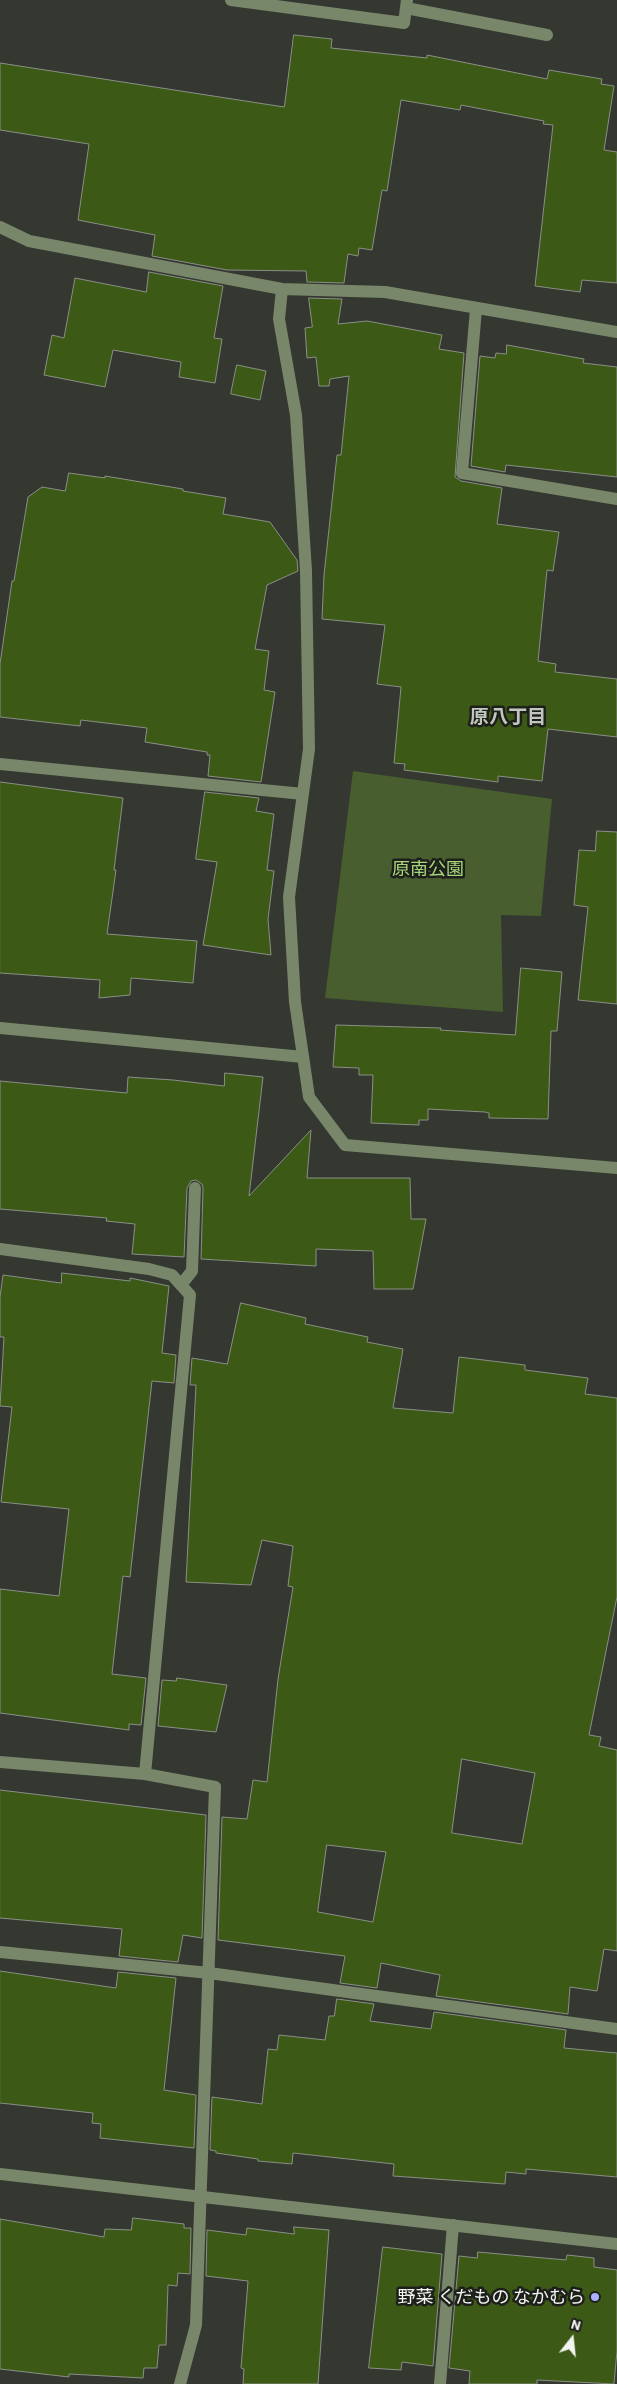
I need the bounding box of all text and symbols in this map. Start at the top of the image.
district label: 原八丁目 [470,706,546,728]
park label: 原南公園 [392,858,464,880]
place label: 野菜 くだもの なかむら [398,2286,585,2308]
marker: 野菜 くだもの なかむら [589,2291,601,2303]
north arrow [547,2314,597,2364]
text: N [569,2315,583,2334]

